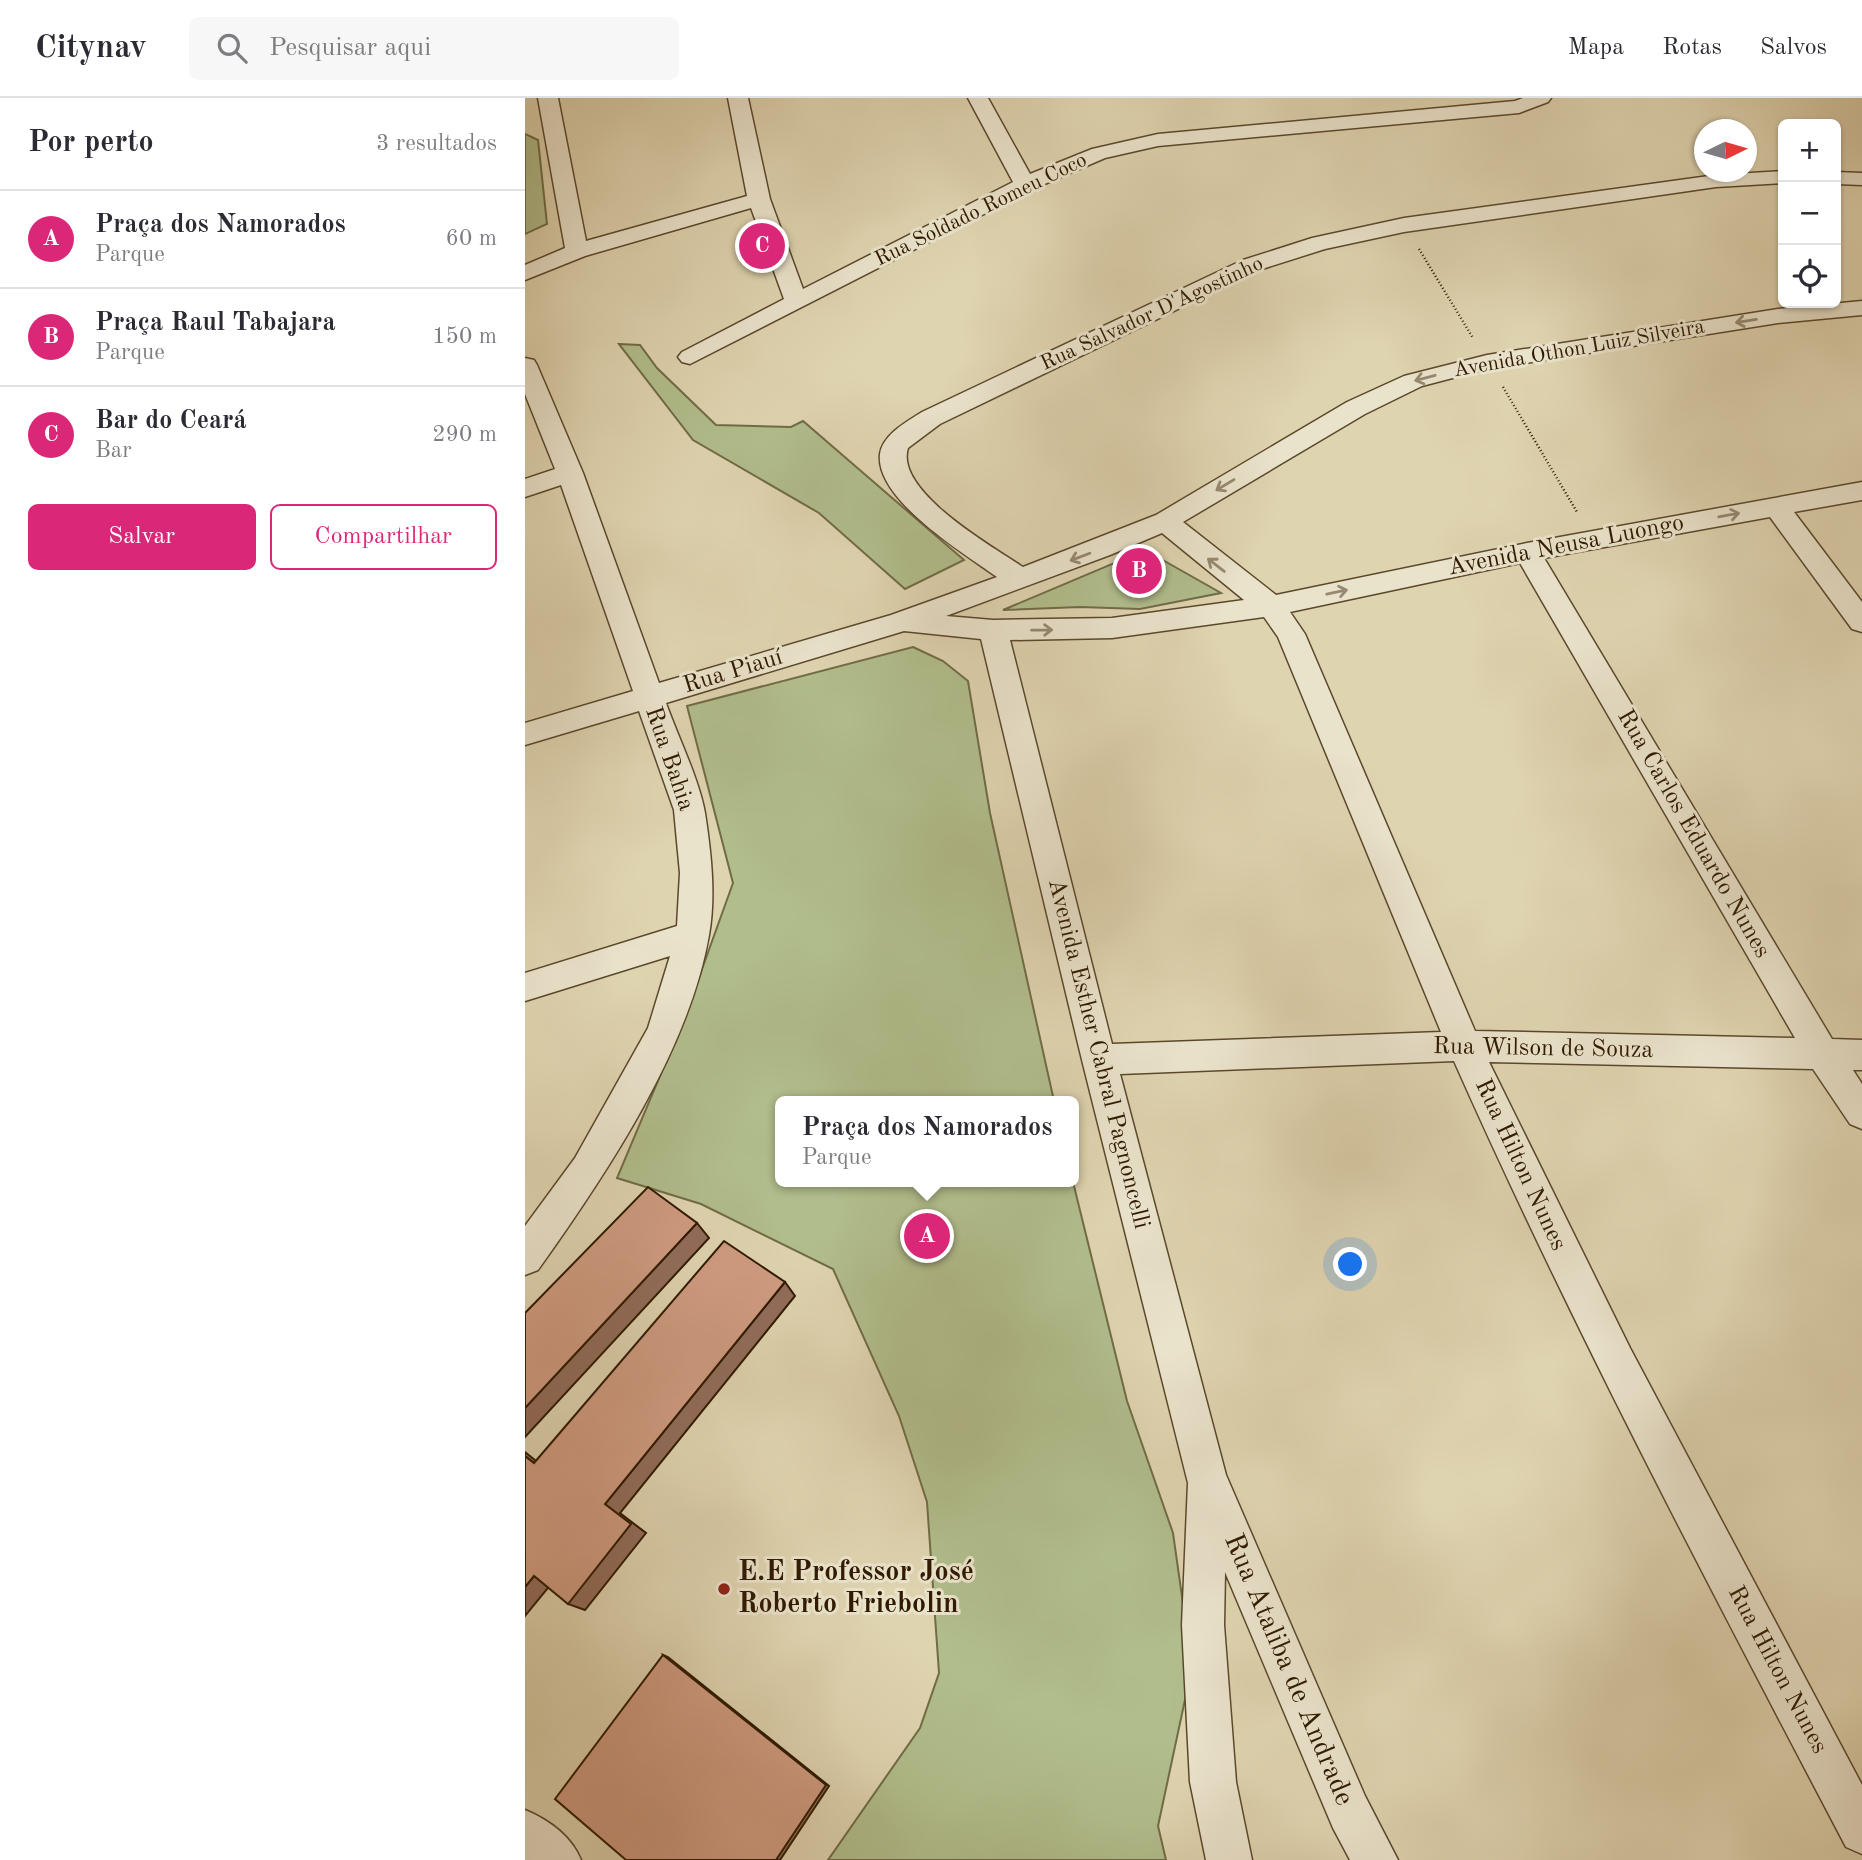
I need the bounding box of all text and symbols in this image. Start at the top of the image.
search box [189,17,679,80]
icon: search [213,29,251,67]
text: Citynav [35,32,147,65]
text: Pesquisar aqui [269,35,431,61]
text: Mapa [1568,36,1624,60]
text: Rotas [1662,36,1722,60]
text: Salvos [1760,36,1827,60]
north arrow [1694,119,1757,182]
map controls [1778,119,1841,308]
button: + [1778,119,1841,182]
text: Por perto [28,128,154,158]
text: 3 resultados [376,132,497,155]
street label: Rua Soldado Romeu Coco [872,149,1090,271]
button: − [1778,182,1841,245]
text: Praça dos Namorados [95,212,346,238]
pin: C [739,220,785,272]
text: A [42,227,60,250]
text: 60 m [446,227,497,250]
text: Parque [95,243,165,266]
button: locate [1778,245,1841,308]
street label: Rua Salvador D'Agostinho [1038,253,1266,375]
text: Praça Raul Tabajara [95,310,336,336]
one-way arrow [1735,315,1757,328]
street label: Avenida Othon Luiz Silveira [1452,317,1706,381]
text: B [43,325,59,348]
text: 150 m [432,325,497,348]
text: Parque [95,341,165,364]
one-way arrow [1414,372,1437,385]
text: Bar do Ceará [95,408,247,434]
text: C [43,423,59,446]
text: 290 m [432,423,497,446]
text: Bar [95,439,132,462]
one-way arrow [1216,478,1236,492]
button: Salvar [28,504,256,570]
button: Compartilhar [270,504,497,570]
one-way arrow [1717,508,1740,521]
street label: Avenida Neusa Luongo [1446,511,1686,581]
pin: B [1116,545,1162,597]
one-way arrow [1069,552,1091,564]
one-way arrow [1208,557,1226,573]
one-way arrow [1325,585,1348,598]
one-way arrow [1031,623,1054,636]
street label: Rua Piauí [680,645,786,698]
street label: Rua Bahia [640,704,698,814]
street label: Rua Carlos Eduardo Nunes [1612,706,1774,962]
street label: Avenida Esther Cabral Pagnoncelli [1043,876,1153,1232]
street label: Rua Wilson de Souza [1433,1035,1654,1063]
street label: Rua Hilton Nunes [1470,1076,1570,1254]
popup [775,1096,1079,1187]
text: Praça dos Namorados [802,1115,1052,1141]
text: Parque [802,1146,871,1169]
pin: A [904,1210,950,1262]
your location [1333,1247,1367,1281]
street label: Rua Ataliba de Andrade [1218,1530,1358,1810]
place label: E.E Professor José Roberto Friebolin [738,1559,974,1619]
marker: E.E Professor José Roberto Friebolin [716,1581,732,1597]
street label: Rua Hilton Nunes [1723,1582,1831,1758]

